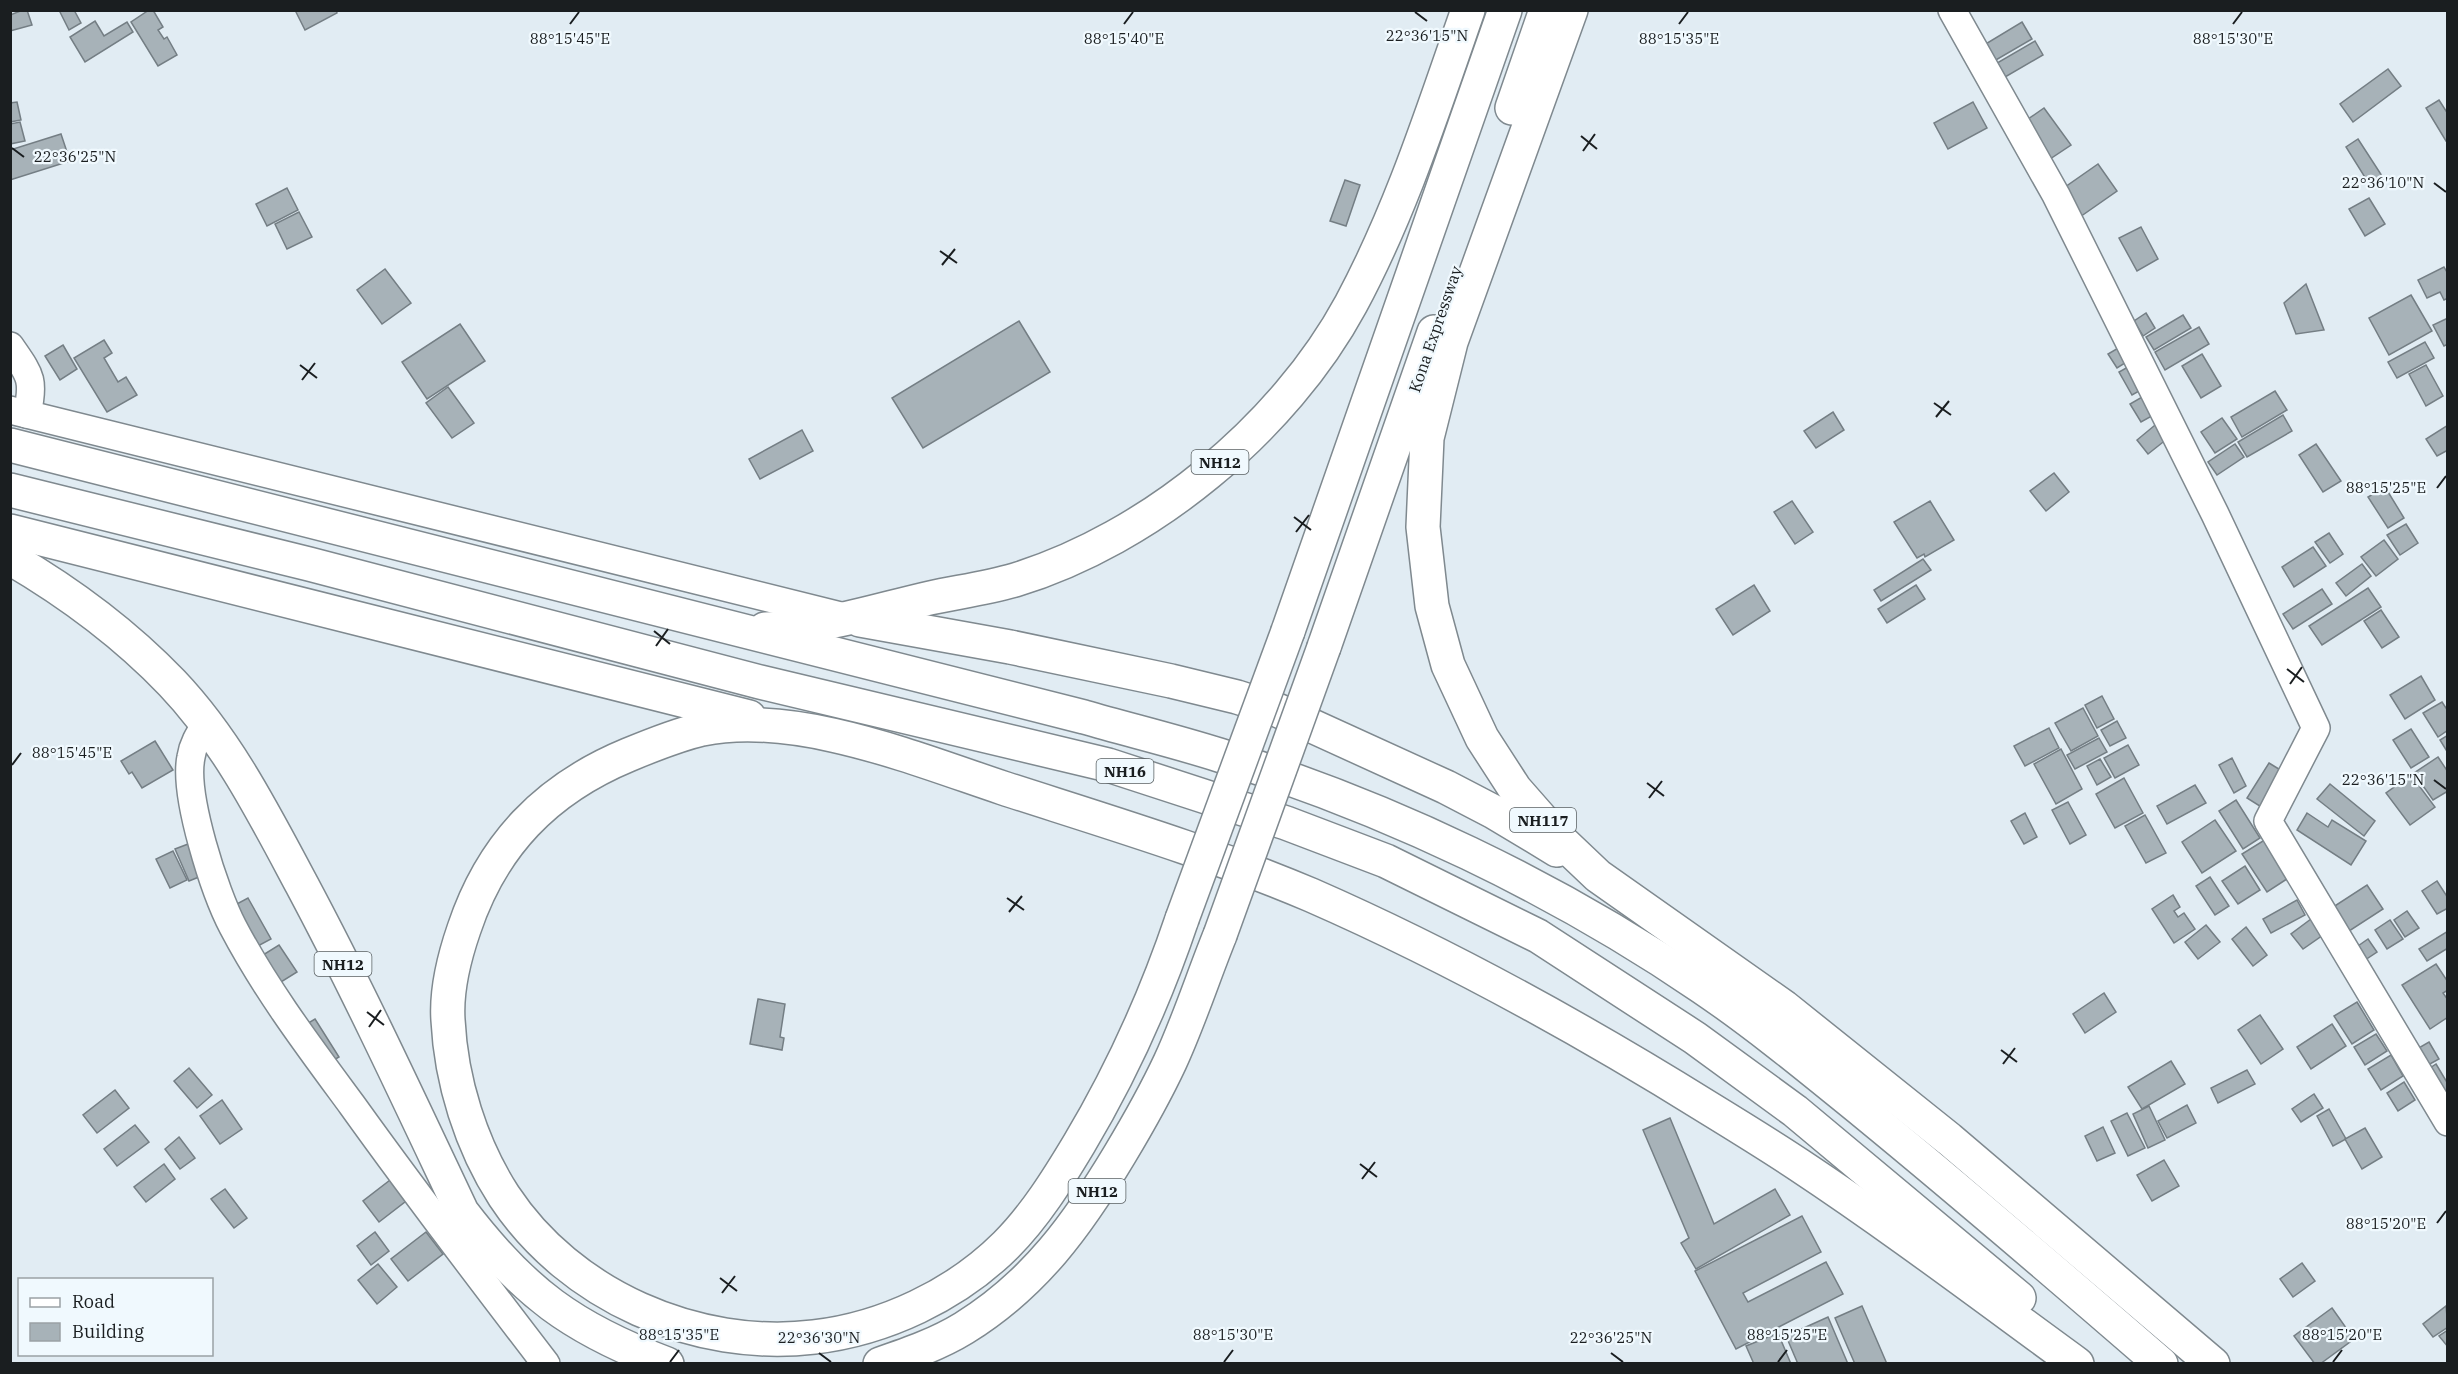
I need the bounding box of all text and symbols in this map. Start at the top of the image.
text: 22°36'15"N [1386,26,1468,45]
text: 88°15'45"E [530,29,610,48]
text: 88°15'40"E [1084,29,1164,48]
text: 88°15'35"E [1639,29,1719,48]
text: 88°15'30"E [2193,29,2273,48]
text: 22°36'25"N [34,147,116,166]
text: 22°36'10"N [2342,173,2424,192]
street label: Kona Expressway [1404,263,1466,395]
road number: NH12 [1192,450,1248,474]
text: 88°15'25"E [2346,478,2426,497]
text: 88°15'45"E [32,743,112,762]
road number: NH16 [1096,759,1154,783]
text: 22°36'15"N [2342,770,2424,789]
road number: NH117 [1510,808,1576,832]
road number: NH12 [314,952,372,976]
road number: NH12 [1068,1179,1126,1203]
text: 88°15'20"E [2346,1214,2426,1233]
legend [18,1278,213,1356]
text: Road [72,1290,115,1313]
text: Building [72,1320,144,1343]
text: 88°15'35"E [639,1325,719,1344]
text: 88°15'30"E [1193,1325,1273,1344]
text: 88°15'25"E [1747,1325,1827,1344]
text: 88°15'20"E [2302,1325,2382,1344]
text: 22°36'30"N [778,1328,860,1347]
text: 22°36'25"N [1570,1328,1652,1347]

